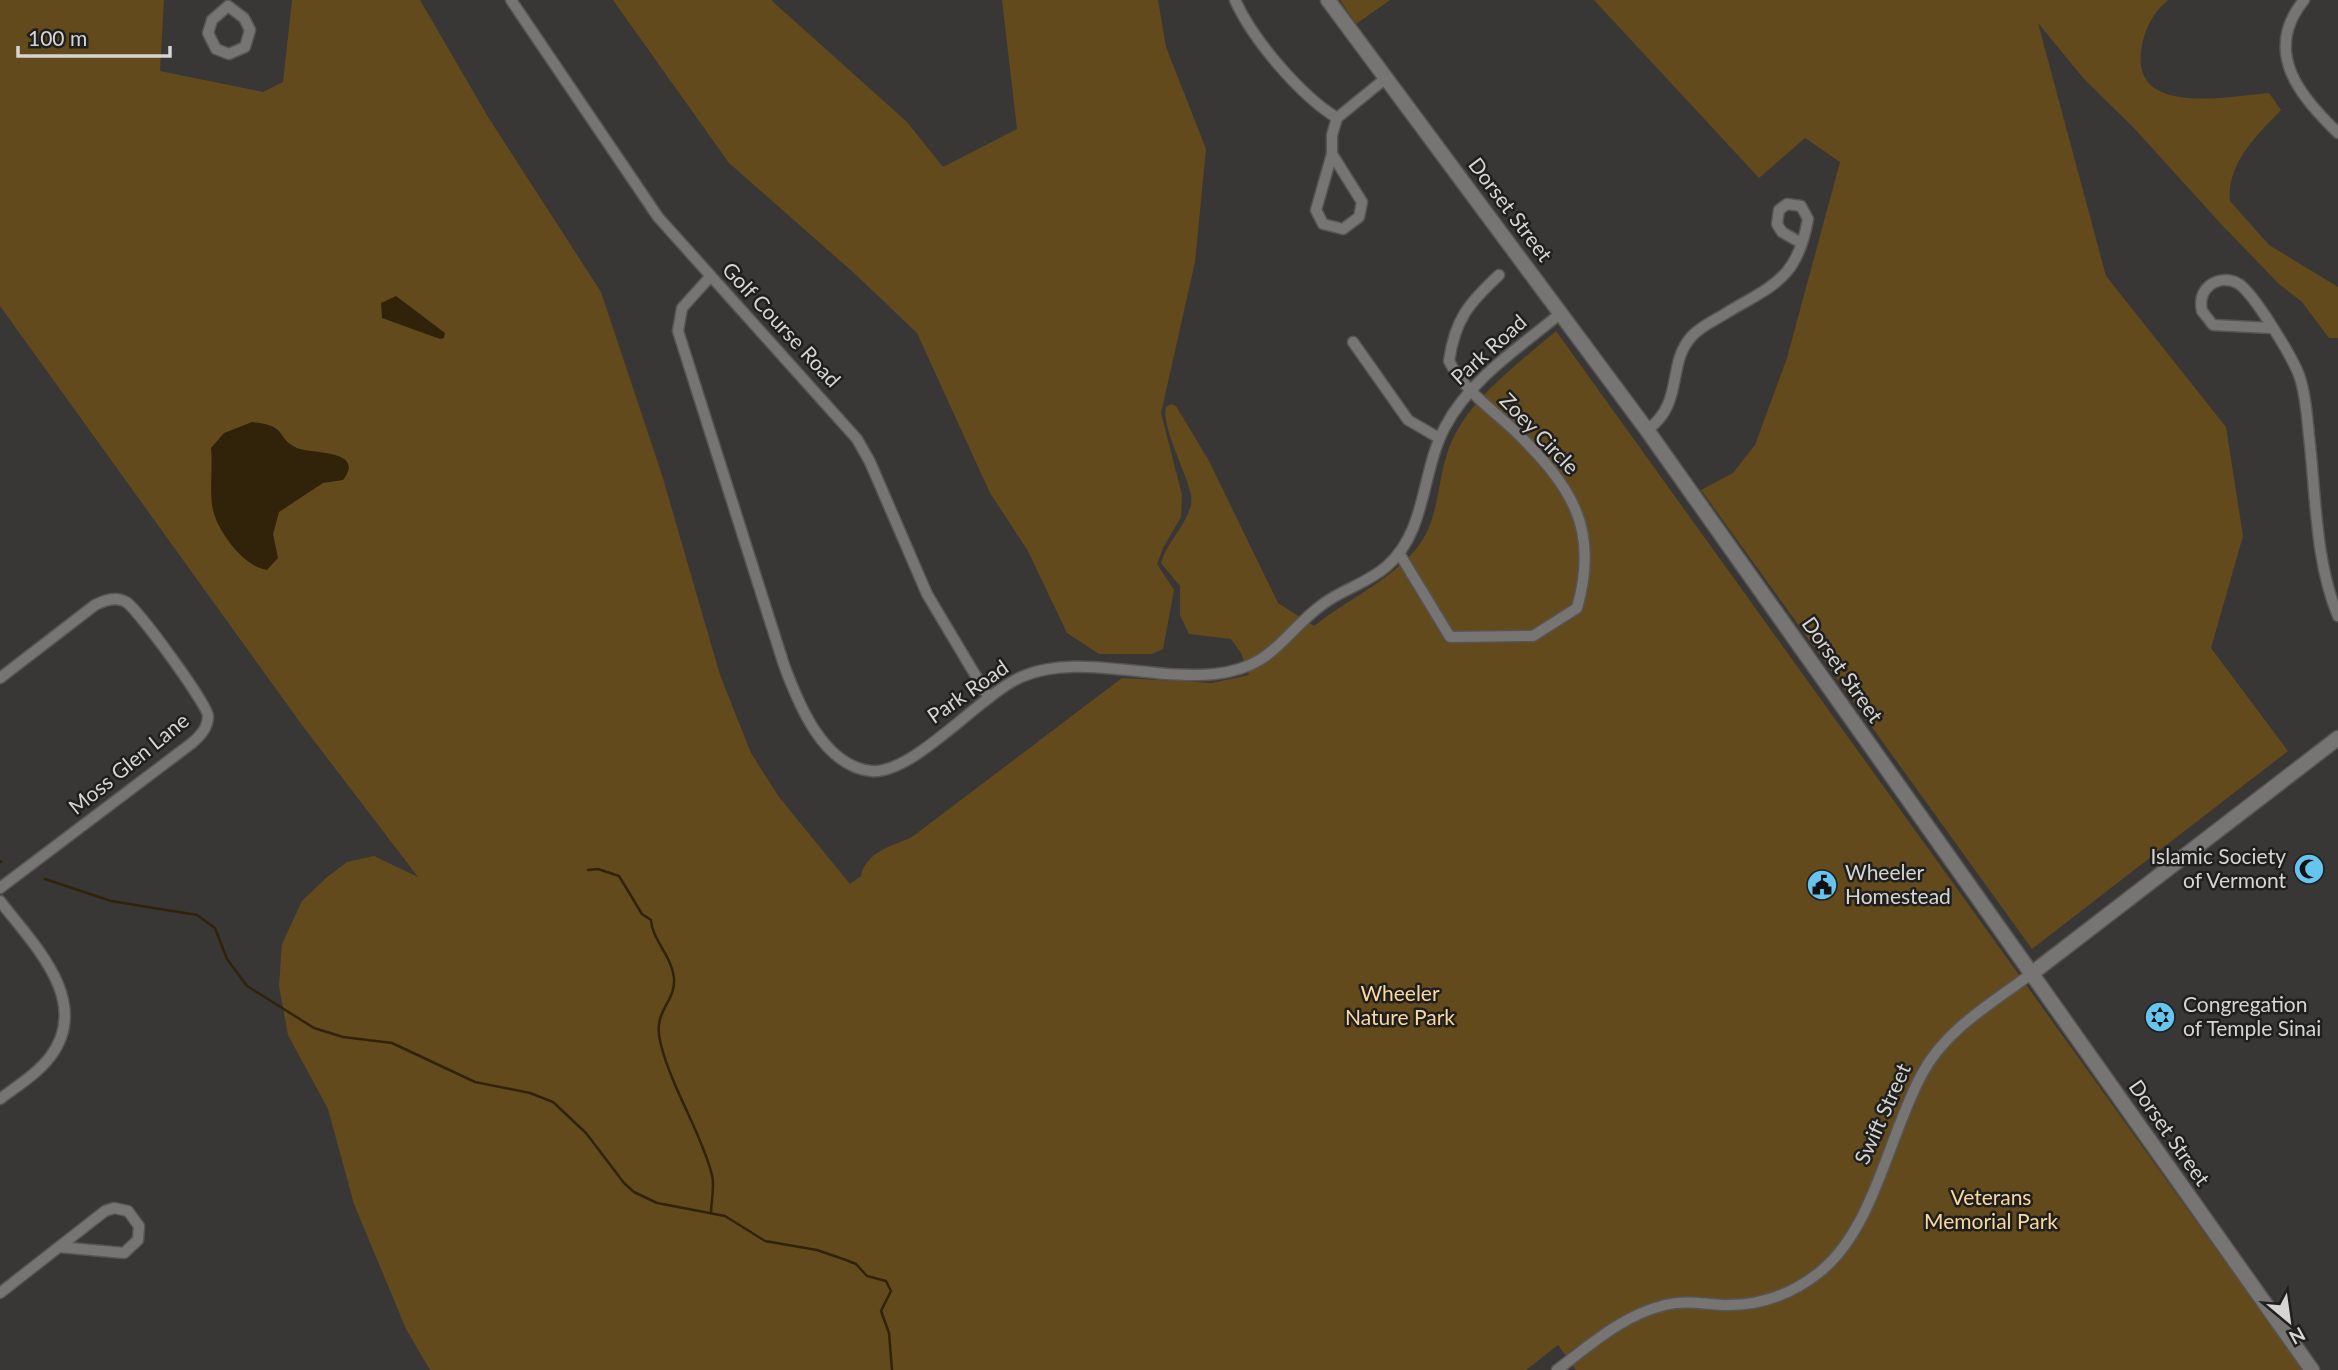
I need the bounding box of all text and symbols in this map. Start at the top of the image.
scale bar [18,14,170,58]
text: 100 m [28,25,87,50]
street label: Dorset Street [1464,152,1559,266]
street label: Golf Course Road [718,256,846,392]
street label: Park Road [1445,308,1531,389]
street label: Zoey Circle [1495,387,1585,479]
street label: Dorset Street [1798,611,1889,727]
street label: Park Road [922,654,1012,728]
street label: Moss Glen Lane [63,707,193,819]
place label: Islamic Society of Vermont [2151,843,2286,892]
mosque icon: Islamic Society of Vermont [2292,852,2326,886]
place label: Wheeler Homestead [1845,859,1951,908]
public building icon: Wheeler Homestead [1805,868,1839,902]
park label: Wheeler Nature Park [1345,980,1455,1029]
place label: Congregation of Temple Sinai [2183,991,2321,1040]
synagogue icon: Congregation of Temple Sinai [2143,1000,2177,1034]
street label: Swift Street [1848,1059,1915,1168]
street label: Dorset Street [2125,1074,2216,1190]
park label: Veterans Memorial Park [1924,1184,2058,1233]
north arrow [2254,1286,2324,1356]
text: N [2286,1323,2309,1350]

